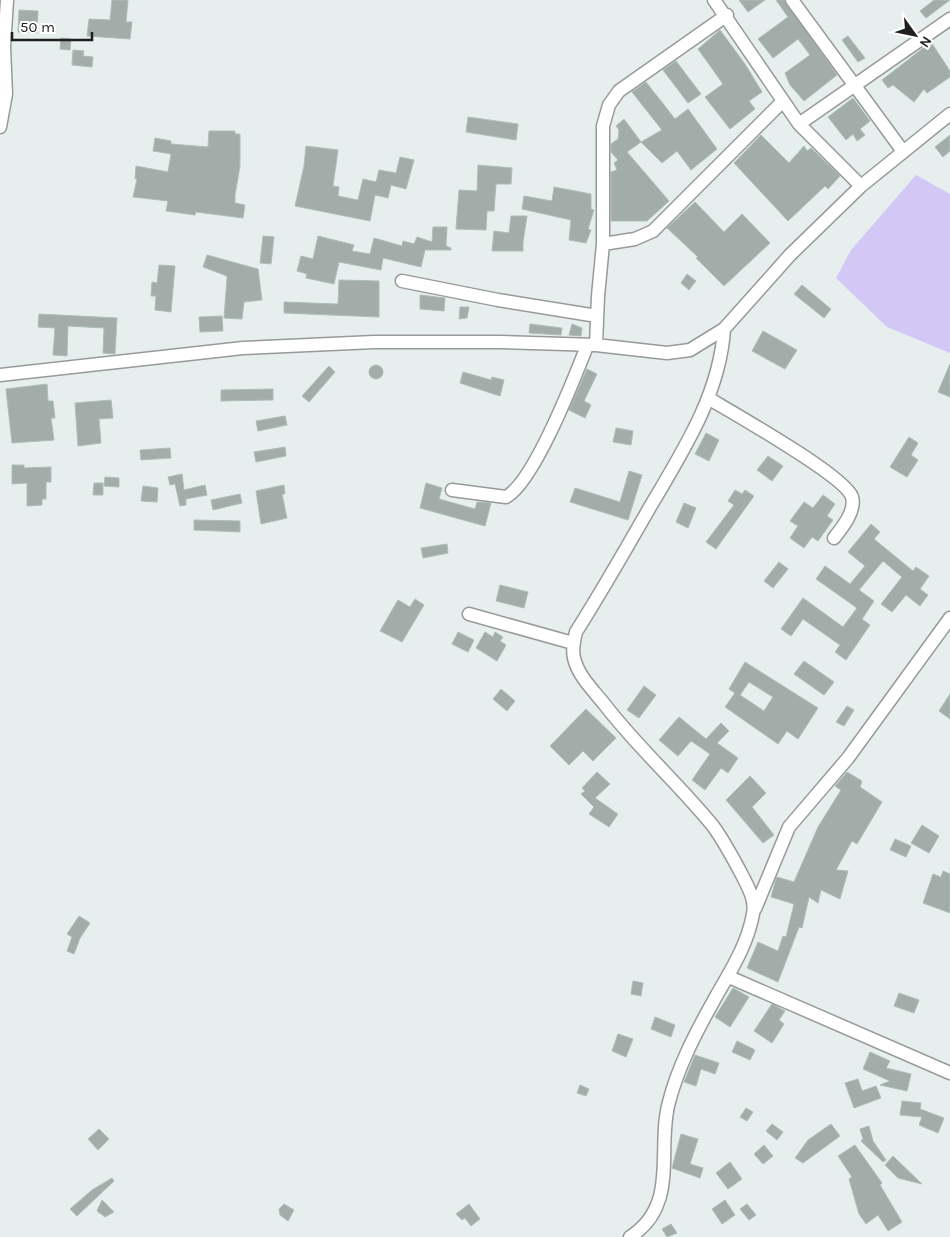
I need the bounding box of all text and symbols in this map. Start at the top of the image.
scale bar [12,10,92,42]
north arrow [890,10,940,60]
text: 50 m [20,18,55,36]
text: N [916,33,935,51]

